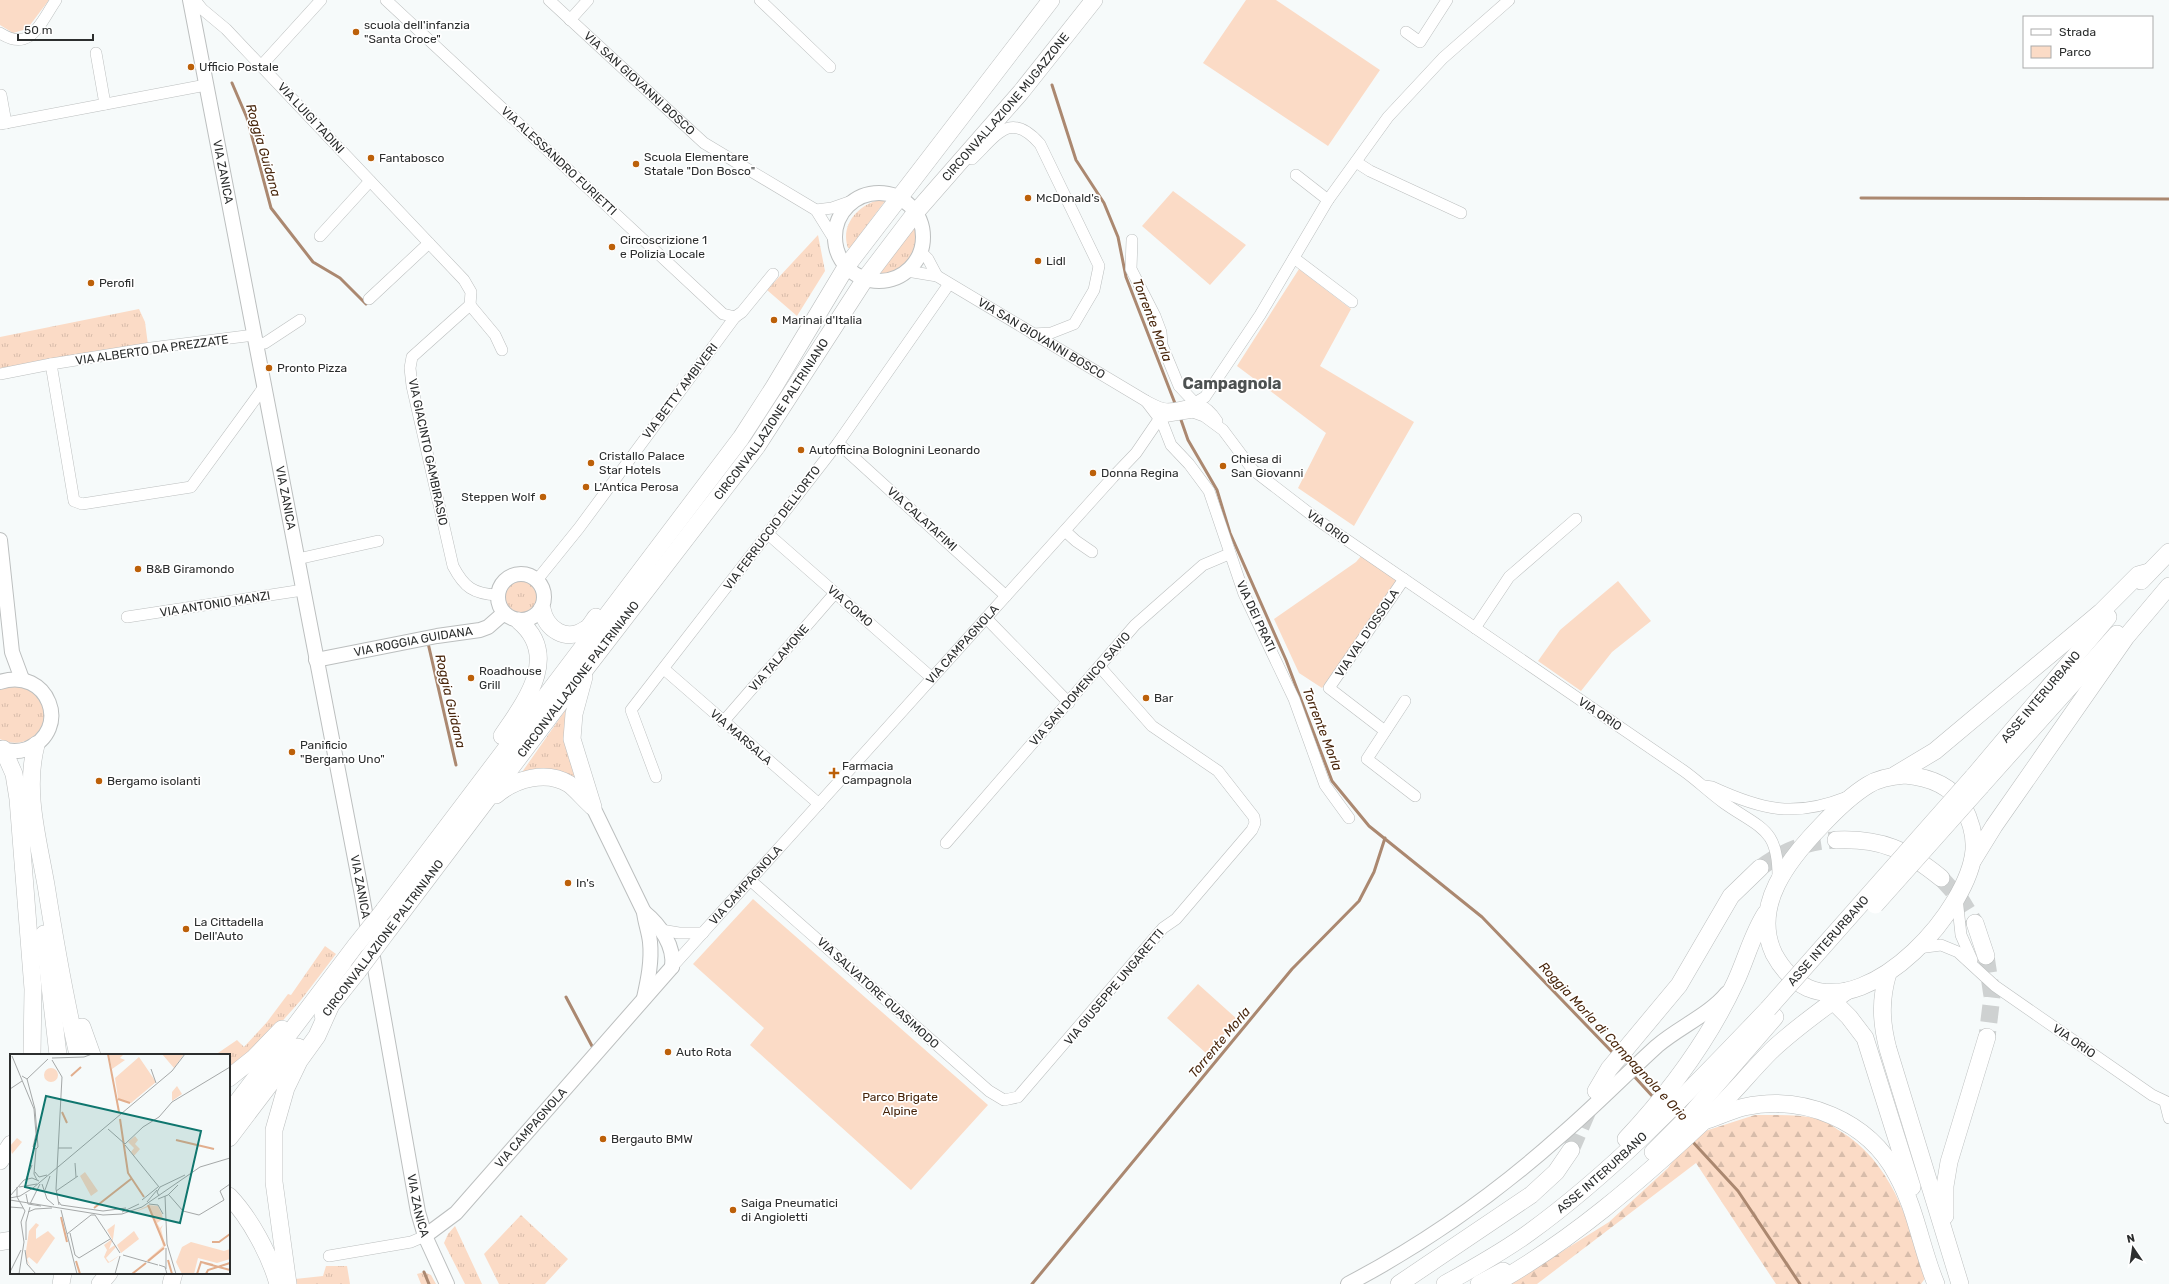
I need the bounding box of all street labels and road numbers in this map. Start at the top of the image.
street label: VIA SAN GIOVANNI BOSCO [581,29,698,138]
street label: CIRCONVALLAZIONE MUGAZZONE [939,30,1072,184]
street label: VIA LUIGI TADINI [275,80,347,156]
street label: VIA ALESSANDRO FURIETTI [498,104,620,218]
street label: VIA ZANICA [210,139,236,205]
street label: VIA SAN GIOVANNI BOSCO [975,295,1108,382]
street label: VIA ALBERTO DA PREZZATE [74,332,230,368]
street label: CIRCONVALLAZIONE PALTRINIANO [711,336,832,503]
street label: VIA BETTY AMBIVERI [639,340,721,442]
street label: VIA GIACINTO GAMBIRASIO [406,377,450,527]
street label: VIA FERRUCCIO DELL'ORTO [721,463,823,593]
street label: VIA ZANICA [273,465,299,531]
street label: VIA CALATAFIMI [884,484,960,554]
street label: VIA ORIO [1304,507,1352,547]
street label: VIA DEI PRATI [1233,578,1279,654]
street label: VIA COMO [824,582,876,630]
street label: VIA VAL D'OSSOLA [1332,586,1402,680]
street label: VIA ANTONIO MANZI [159,588,271,620]
street label: CIRCONVALLAZIONE PALTRINIANO [514,598,642,760]
street label: VIA CAMPAGNOLA [923,602,1002,687]
street label: VIA TALAMONE [746,622,812,694]
street label: VIA ROGGIA GUIDANA [353,624,474,659]
street label: VIA SAN DOMENICO SAVIO [1027,629,1133,749]
street label: ASSE INTERURBANO [1998,648,2083,745]
street label: VIA ORIO [1576,694,1624,734]
street label: VIA MARSALA [707,706,775,768]
street label: VIA CAMPAGNOLA [706,843,785,928]
street label: VIA ZANICA [347,854,373,920]
street label: CIRCONVALLAZIONE PALTRINIANO [320,857,446,1019]
street label: ASSE INTERURBANO [1785,893,1872,989]
street label: VIA GIUSEPPE UNGARETTI [1061,926,1167,1048]
street label: VIA SALVATORE QUASIMODO [814,935,942,1051]
street label: VIA ORIO [2050,1021,2098,1061]
street label: VIA CAMPAGNOLA [492,1085,570,1171]
street label: ASSE INTERURBANO [1554,1129,1650,1216]
street label: VIA ZANICA [404,1173,432,1239]

